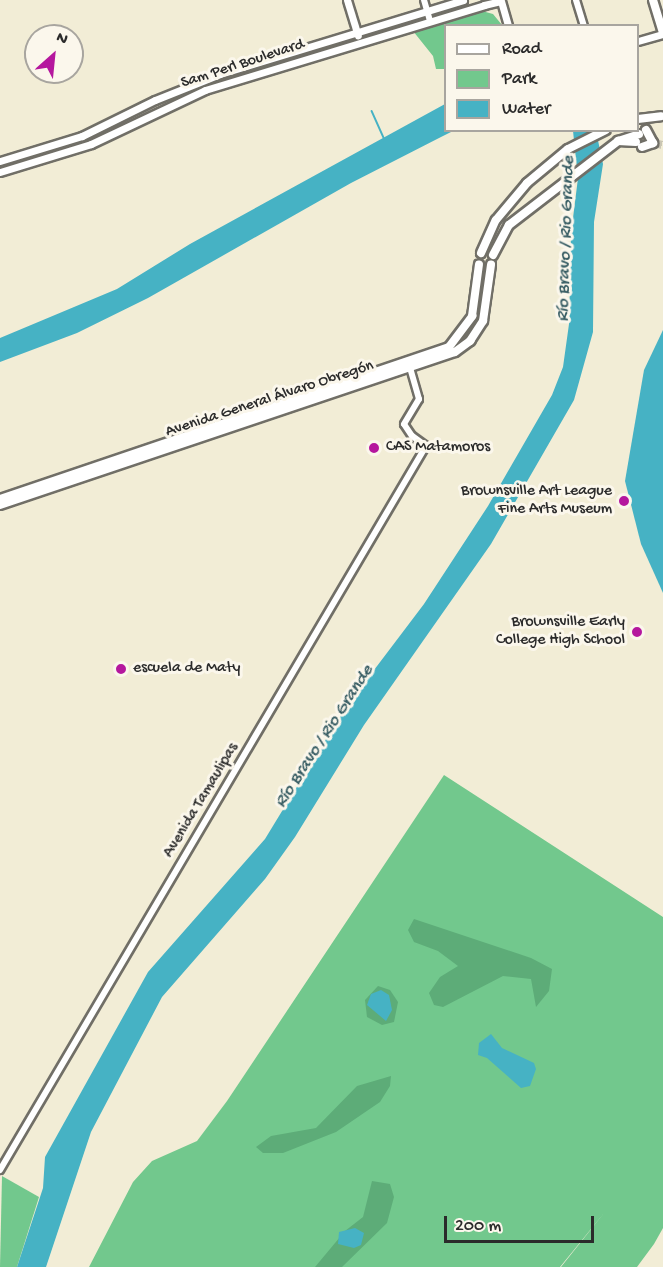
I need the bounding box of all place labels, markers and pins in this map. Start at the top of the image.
place label: CAS Matamoros [386,438,490,458]
marker: CAS Matamoros [367,441,381,455]
place label: Brownsville Art League Fine Arts Museum [461,482,612,520]
marker: Brownsville Art League Fine Arts Museum [617,494,631,508]
place label: Brownsville Early College High School [496,613,625,651]
marker: Brownsville Early College High School [630,625,644,639]
place label: escuela de Maty [133,659,240,679]
marker: escuela de Maty [114,662,128,676]

